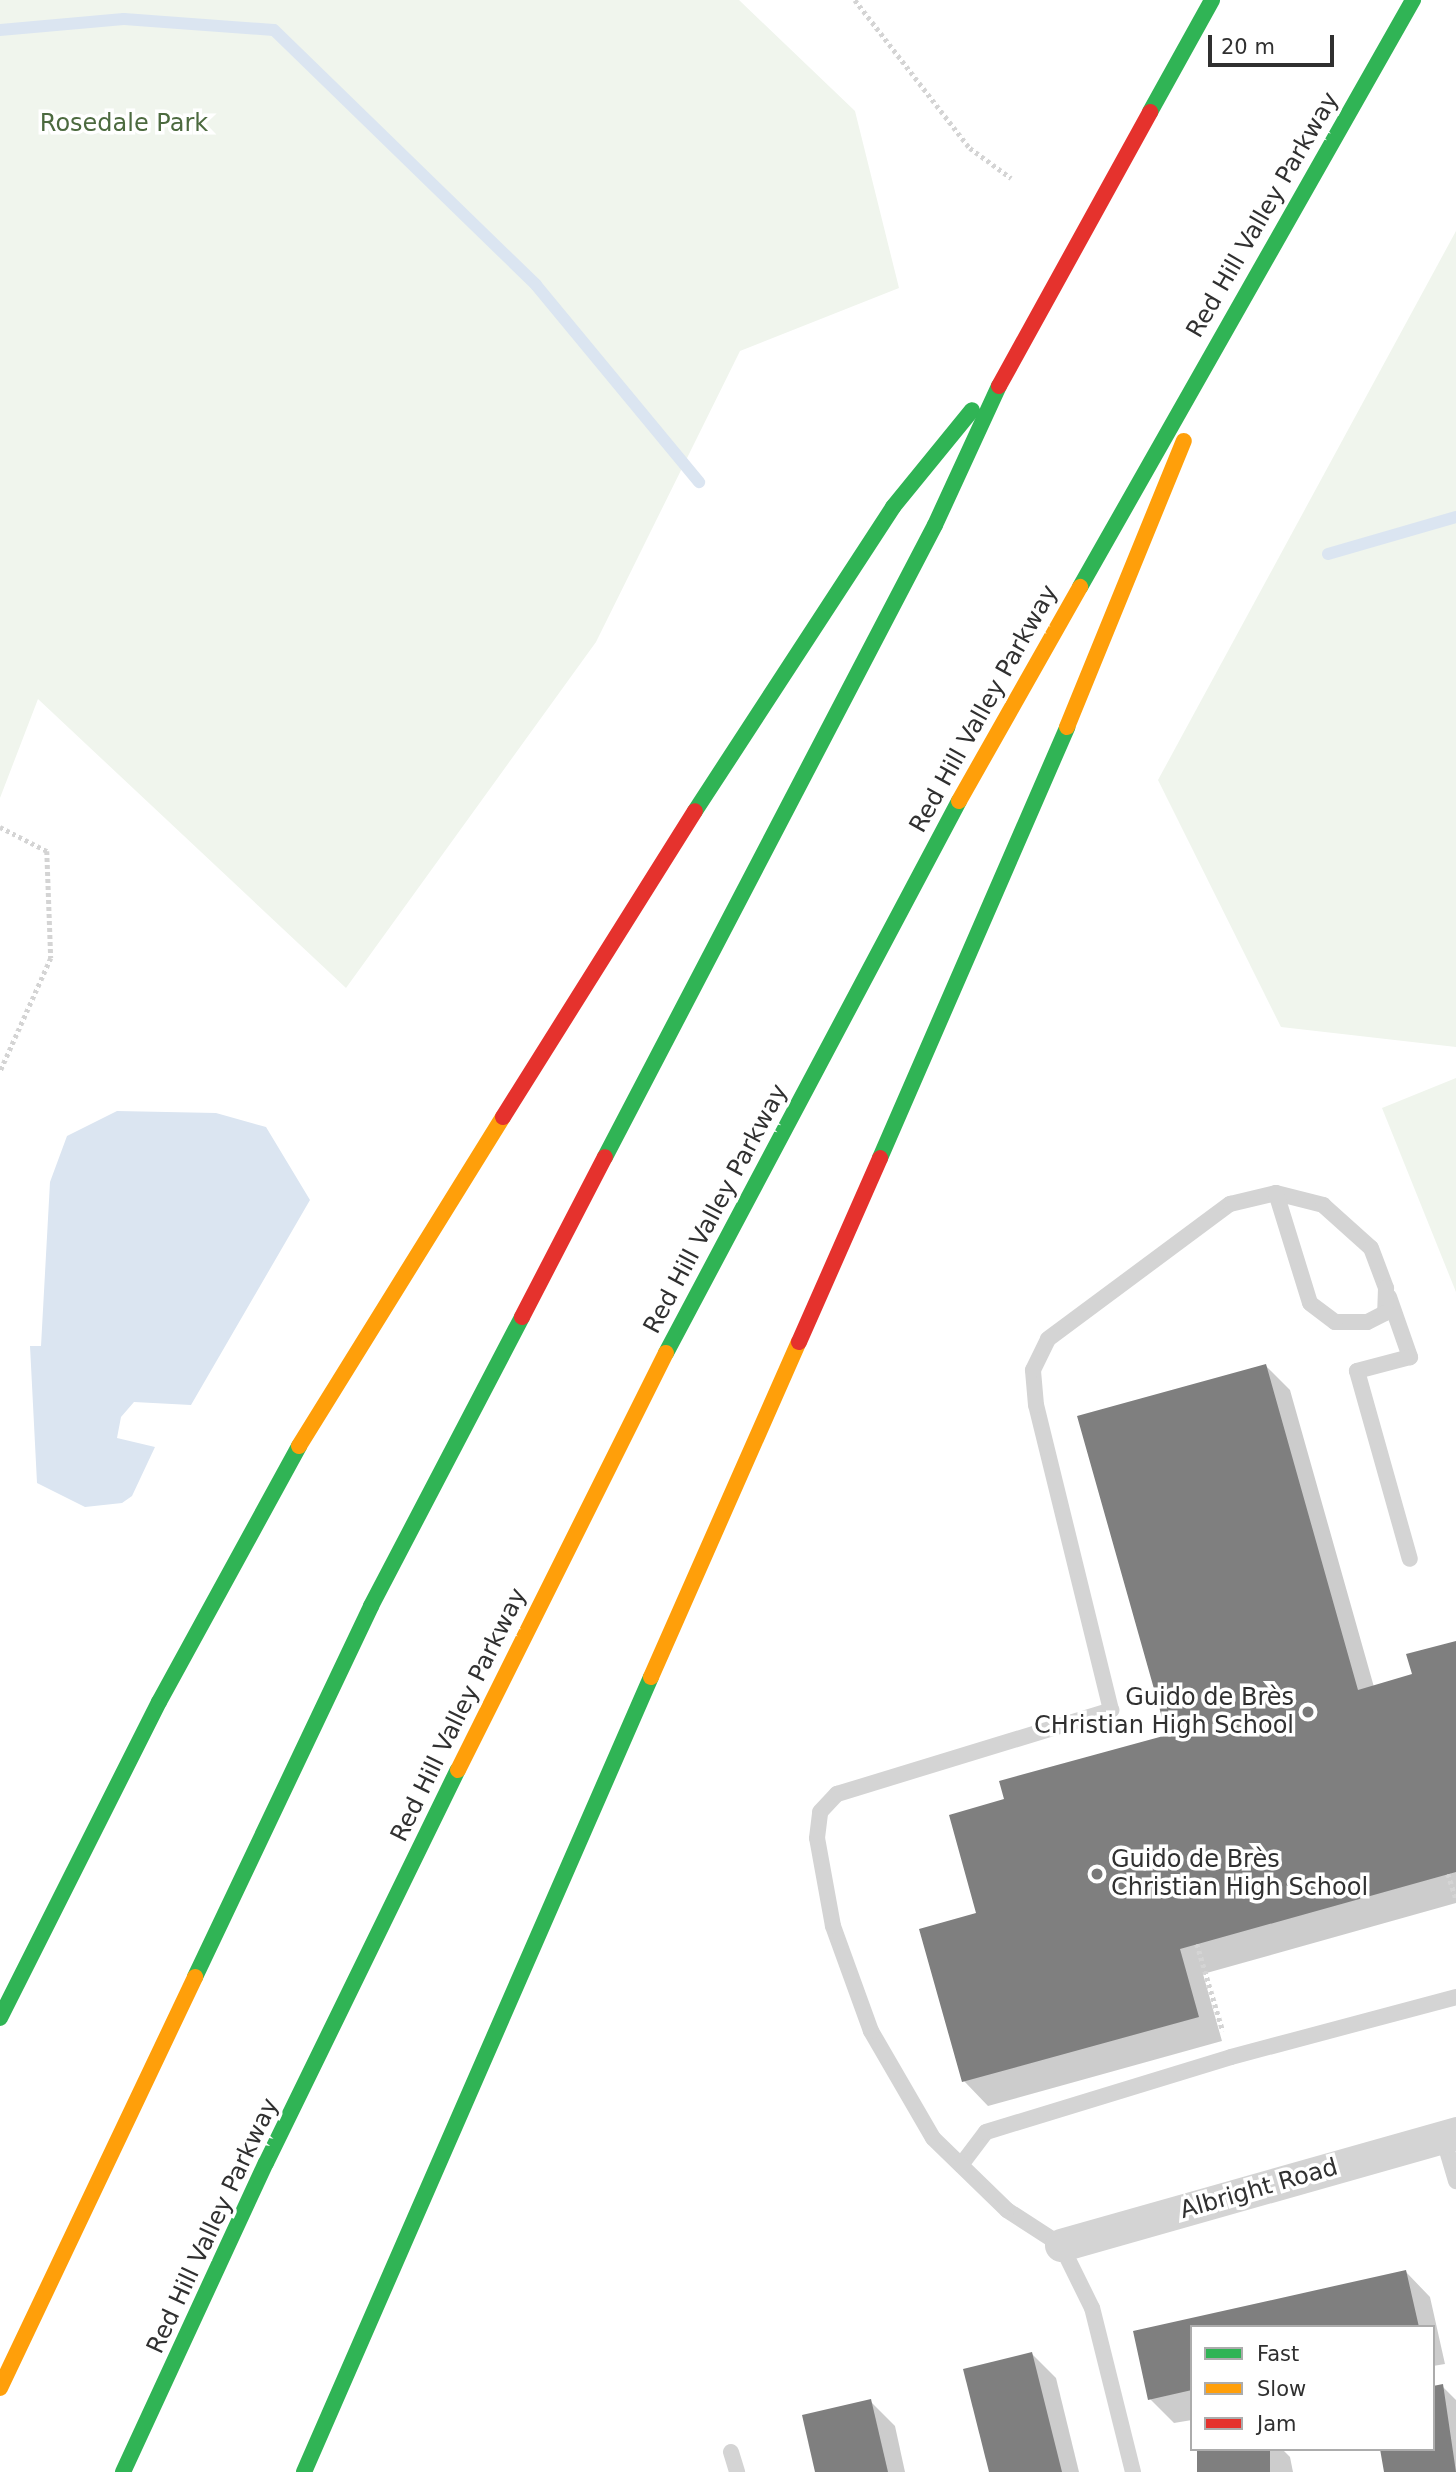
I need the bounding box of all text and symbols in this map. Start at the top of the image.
scale bar [1211,21,1337,65]
text: 20 m [1221,35,1275,59]
street label: Red Hill Valley Parkway [1181,87,1345,343]
park label: Rosedale Park [40,110,208,138]
street label: Red Hill Valley Parkway [904,580,1064,838]
street label: Red Hill Valley Parkway [638,1079,794,1339]
street label: Red Hill Valley Parkway [385,1584,533,1846]
place label: Guido de Brès CHristian High School [1034,1684,1294,1740]
marker: Guido de Brès CHristian High School [1300,1704,1316,1720]
place label: Guido de Brès Christian High School [1111,1846,1368,1902]
marker: Guido de Brès Christian High School [1089,1866,1105,1882]
street label: Red Hill Valley Parkway [141,2094,285,2358]
street label: Albright Road [1177,2153,1341,2225]
legend [1190,2325,1435,2451]
text: Fast [1257,2342,1299,2366]
text: Slow [1257,2377,1306,2401]
text: Jam [1257,2412,1297,2436]

